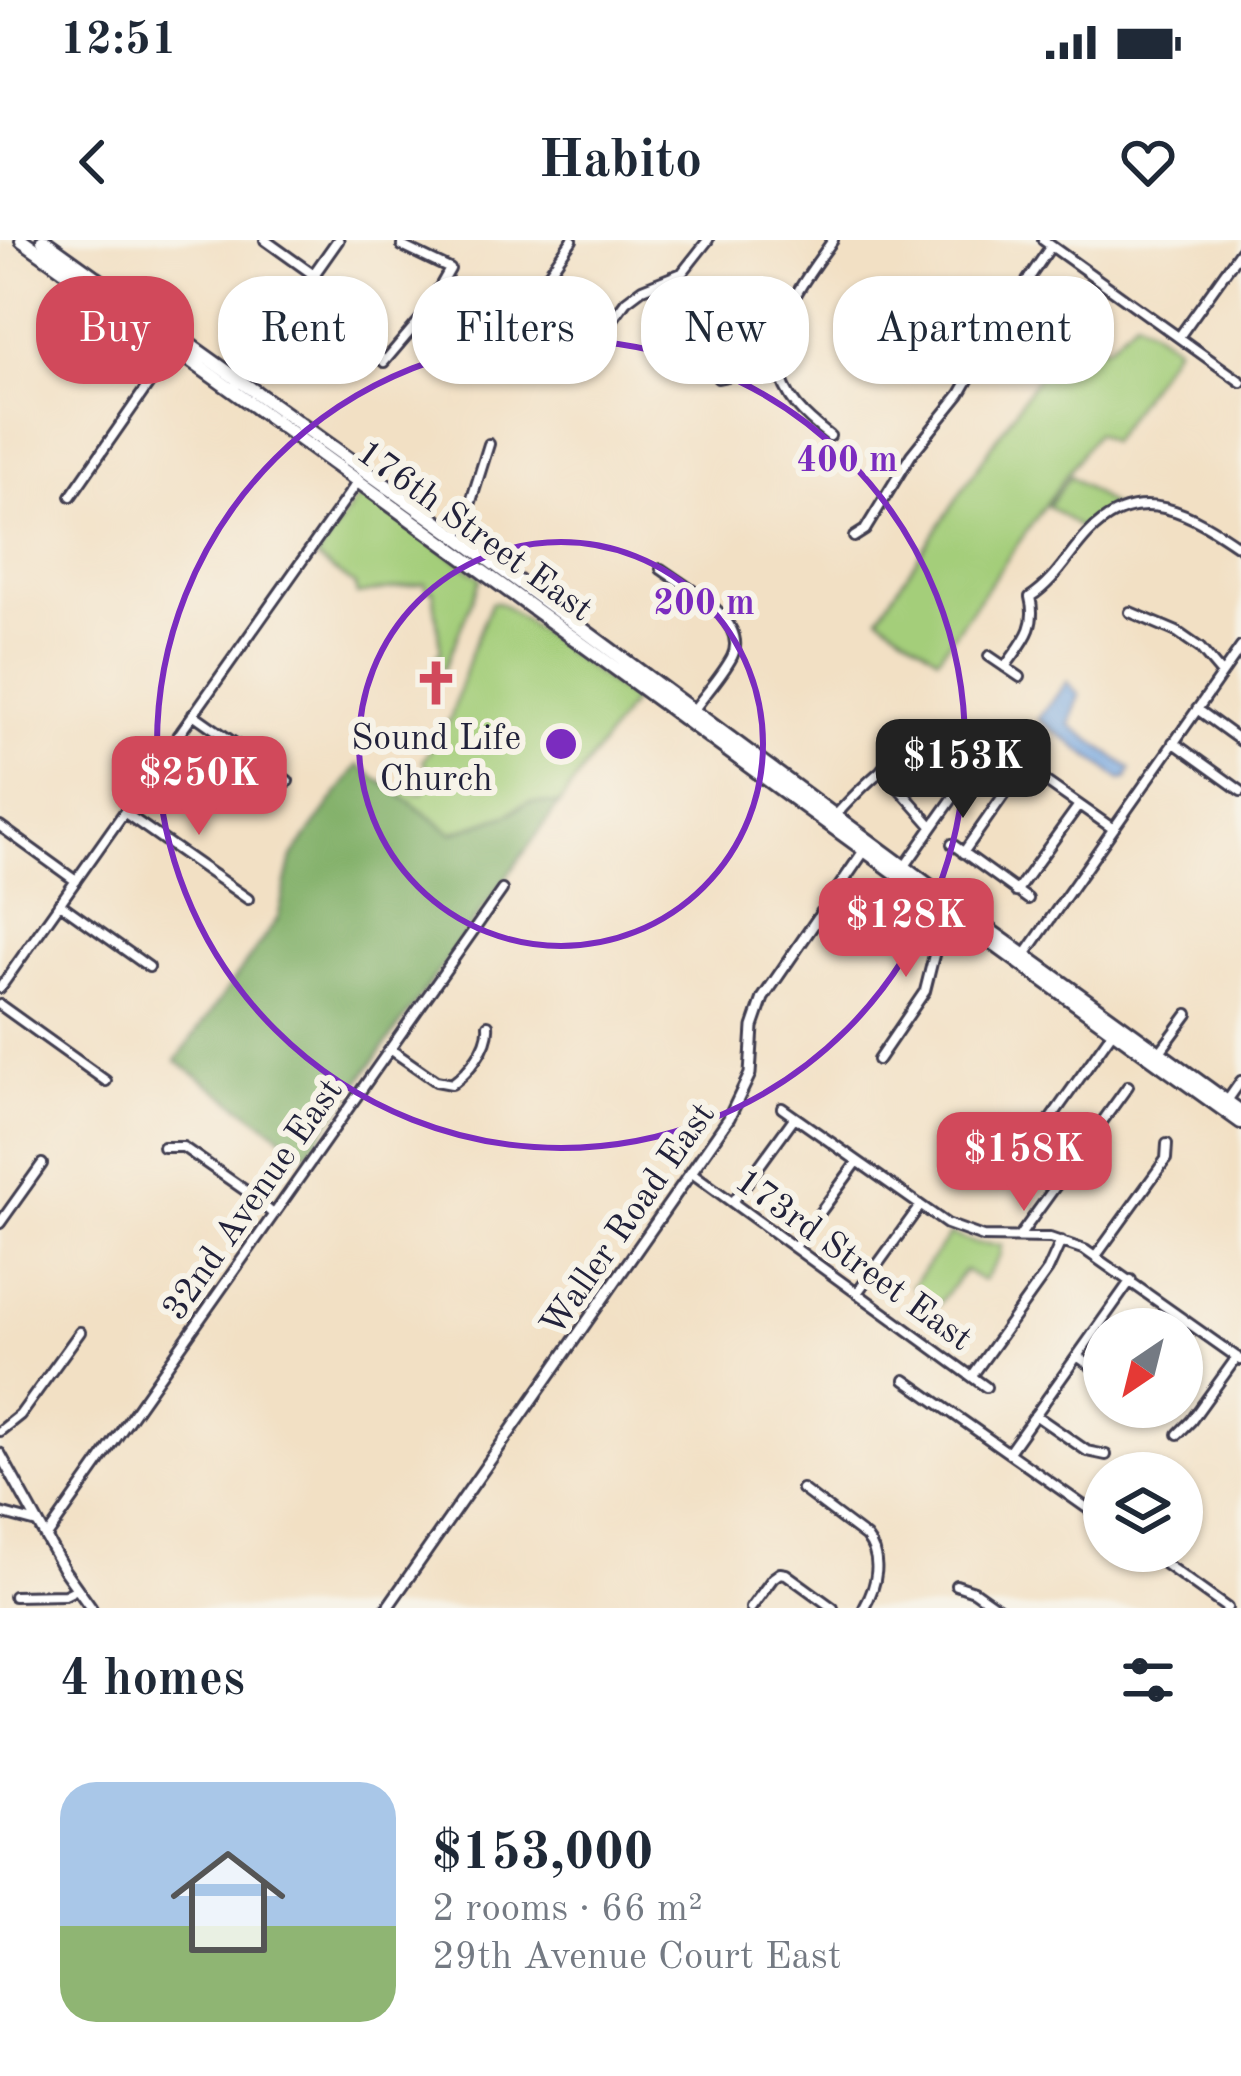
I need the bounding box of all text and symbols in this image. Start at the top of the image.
text: 12:51 [60,19,177,64]
icon: back [60,129,126,195]
icon: heart [1115,129,1181,195]
text: Habito [539,135,702,189]
chip: Buy [36,276,194,384]
chip: Rent [218,276,388,384]
chip: Filters [412,276,617,384]
chip: New [641,276,809,384]
chip: Apartment [833,276,1114,384]
street label: 176th Street East [349,435,598,629]
text: 400 m [796,444,898,480]
text: 200 m [653,587,755,623]
church icon: Sound Life Church [411,658,461,708]
pin: $153K [879,719,1047,821]
place label: Sound Life Church [351,722,521,799]
centre of rings [540,723,582,765]
pin: $250K [115,736,283,838]
text: $153K [903,738,1023,777]
text: $250K [139,755,259,794]
pin: $128K [822,878,990,980]
text: $128K [846,897,966,936]
street label: 32nd Avenue East [158,1073,351,1327]
street label: Waller Road East [536,1097,723,1343]
pin: $158K [940,1112,1108,1214]
text: $158K [964,1131,1084,1170]
street label: 173rd Street East [728,1164,978,1359]
north arrow [1083,1308,1203,1428]
map controls [1083,1308,1203,1572]
button: layers [1083,1452,1203,1572]
icon: filters [1115,1647,1181,1713]
text: 4 homes [60,1655,245,1706]
text: $153,000 [432,1829,653,1880]
icon: home [156,1830,300,1974]
text: 2 rooms · 66 m² [432,1890,703,1929]
text: 29th Avenue Court East [432,1938,841,1977]

